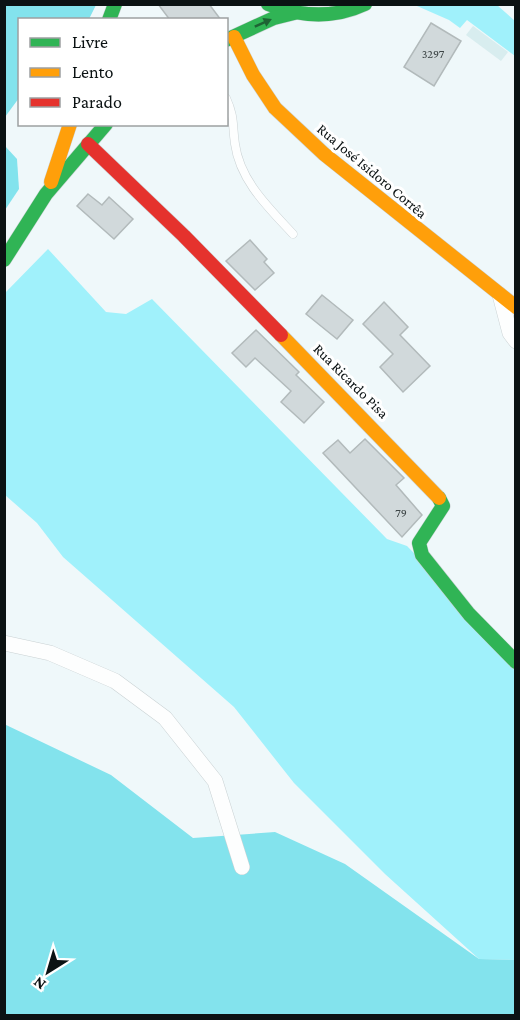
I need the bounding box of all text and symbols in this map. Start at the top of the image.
legend [18,18,228,126]
one-way arrow [255,19,272,28]
text: Livre [72,32,108,52]
house number: 3297 [422,47,445,61]
text: Lento [72,62,113,82]
text: Parado [72,92,122,112]
street label: Rua José Isidoro Corrêa [313,120,430,222]
street label: Rua Ricardo Pisa [310,340,392,422]
house number: 79 [395,506,407,520]
north arrow [18,942,78,1002]
text: N [30,973,49,994]

